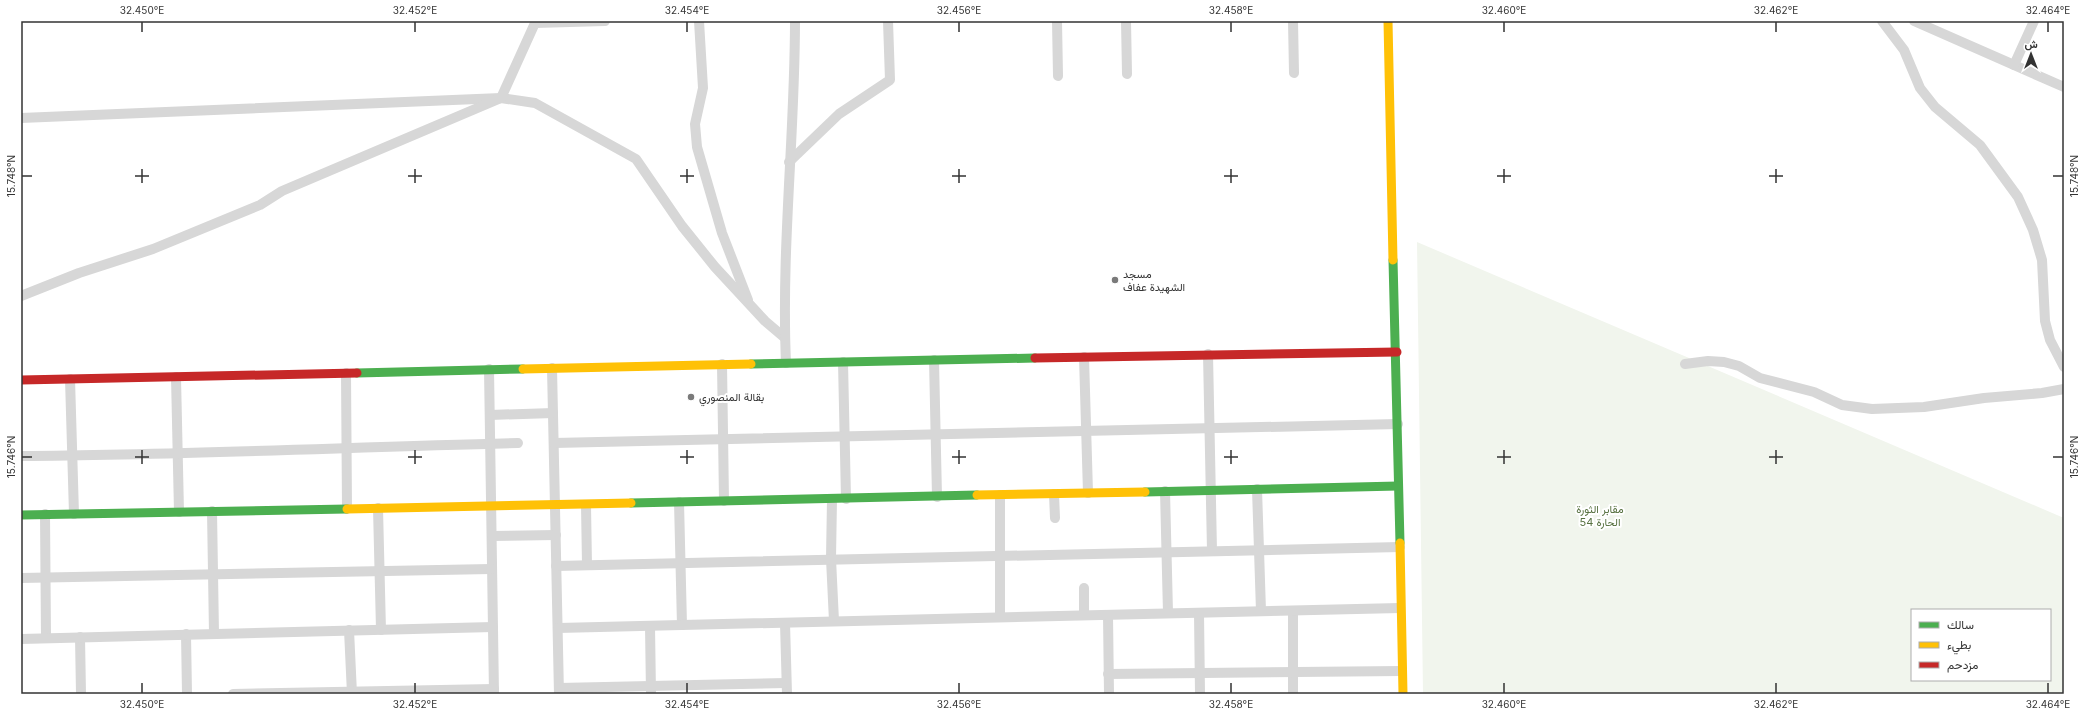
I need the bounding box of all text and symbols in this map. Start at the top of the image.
text: 32.450°E [120,4,164,16]
text: 32.452°E [393,4,437,16]
text: 32.454°E [665,4,709,16]
text: 32.456°E [937,4,981,16]
text: 32.458°E [1209,4,1253,16]
text: 32.460°E [1482,4,1526,16]
text: 32.462°E [1754,4,1798,16]
text: 32.464°E [2026,4,2070,16]
north arrow [2011,34,2051,74]
text: ش [2024,37,2038,51]
text: 15.748°N [5,155,17,197]
text: 15.748°N [2068,155,2080,197]
place label: مسجد الشهيدة عفاف [1123,267,1185,294]
marker: مسجد الشهيدة عفاف [1110,275,1120,285]
place label: بقالة المنصوري [699,390,764,407]
marker: بقالة المنصوري [686,392,696,402]
text: 15.746°N [5,436,17,478]
text: 15.746°N [2068,436,2080,478]
park label: مقابر الثورة الحارة 54 [1576,502,1624,529]
legend [1911,609,2051,681]
text: سالك [1947,617,1974,632]
text: بطيء [1947,637,1971,655]
text: مزدحم [1947,657,1978,673]
text: 32.450°E [120,698,164,710]
text: 32.452°E [393,698,437,710]
text: 32.454°E [665,698,709,710]
text: 32.456°E [937,698,981,710]
text: 32.458°E [1209,698,1253,710]
text: 32.460°E [1482,698,1526,710]
text: 32.462°E [1754,698,1798,710]
text: 32.464°E [2026,698,2070,710]

